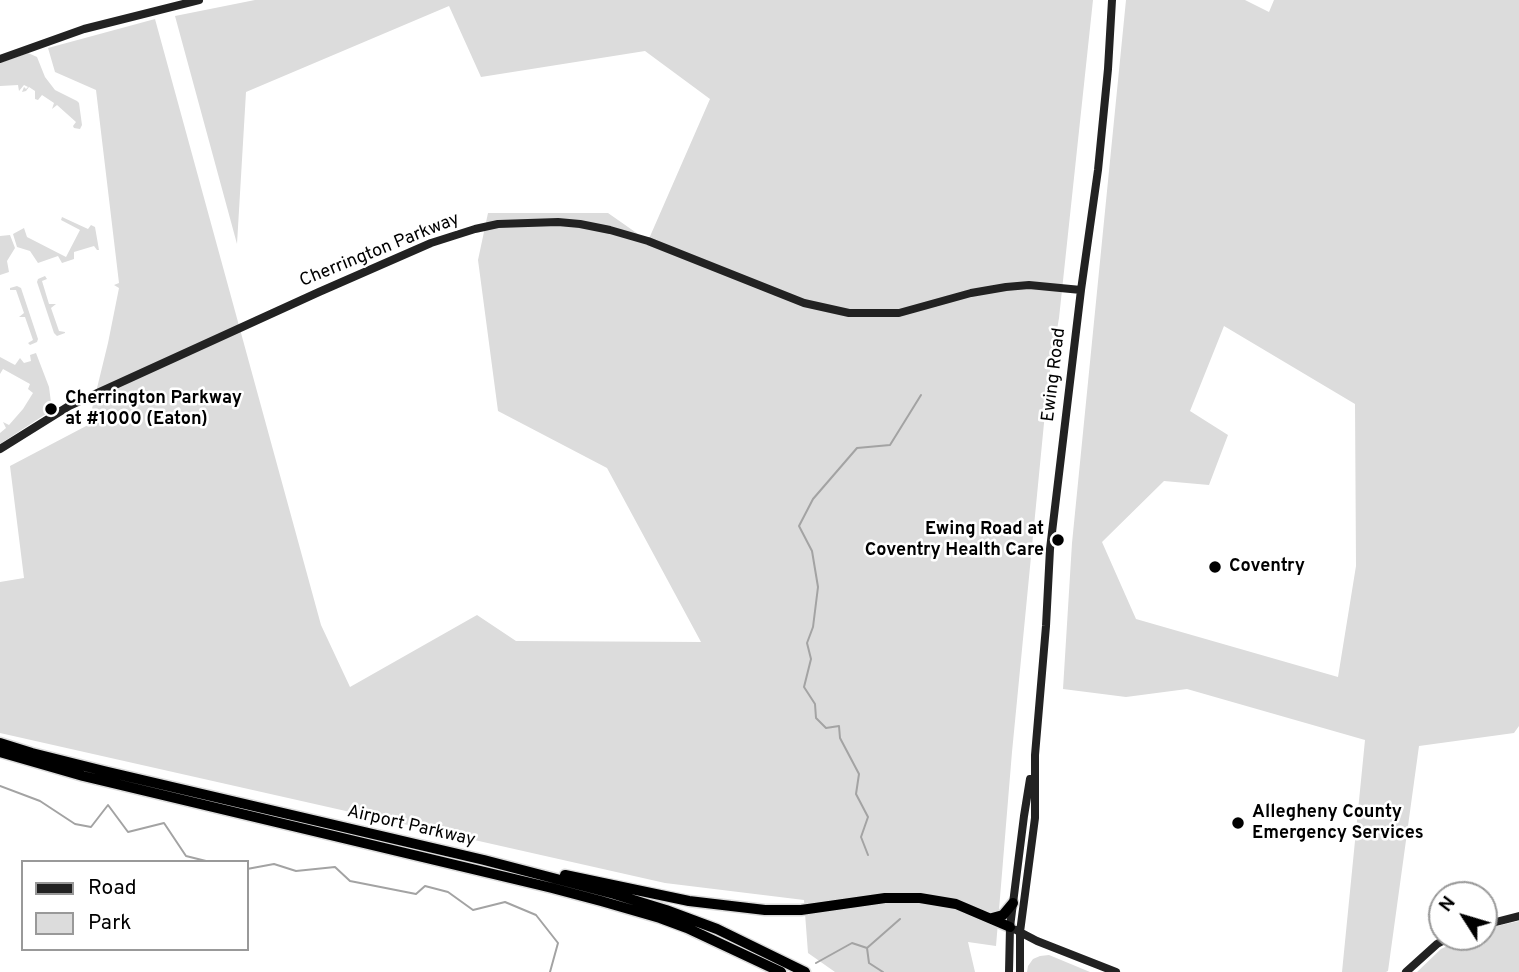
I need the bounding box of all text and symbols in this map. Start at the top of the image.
street label: Cherrington Parkway [297,209,463,293]
street label: Ewing Road [1039,327,1071,423]
place label: Cherrington Parkway at #1000 (Eaton) [65,388,242,430]
marker: Cherrington Parkway at #1000 (Eaton) [43,401,59,417]
place label: Ewing Road at Coventry Health Care [865,519,1044,562]
marker: Ewing Road at Coventry Health Care [1050,532,1066,548]
place label: Coventry [1229,556,1305,578]
marker: Coventry [1207,559,1223,575]
street label: Airport Parkway [345,802,477,852]
place label: Allegheny County Emergency Services [1252,802,1424,844]
marker: Allegheny County Emergency Services [1230,815,1246,831]
legend [21,860,248,951]
text: Road [88,875,137,902]
north arrow [1428,881,1498,951]
text: N [1434,892,1462,917]
text: Park [88,910,131,937]

